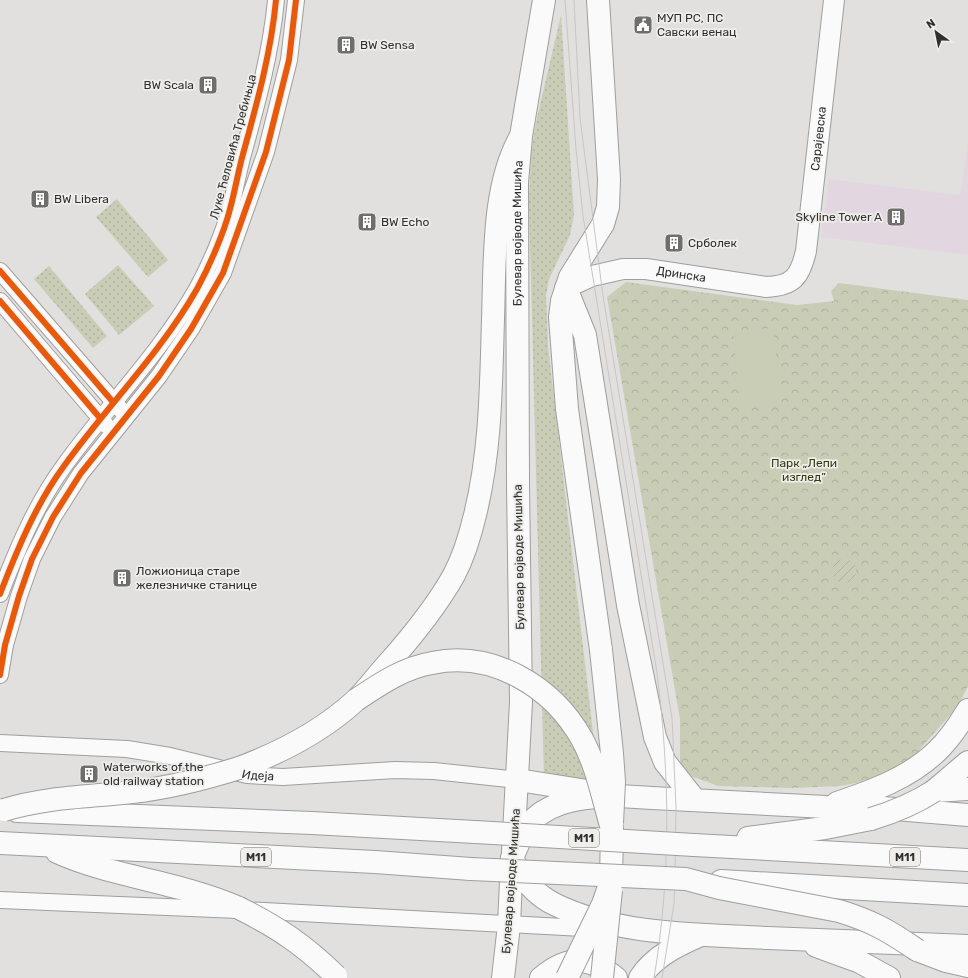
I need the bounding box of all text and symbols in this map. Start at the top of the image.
place label: МУП РС, ПС Савски венац [657,11,737,39]
north arrow [916,12,956,52]
public building icon: МУП РС, ПС Савски венац [632,14,654,36]
text: N [924,16,938,32]
building icon: BW Sensa [335,34,357,56]
place label: BW Sensa [360,38,415,52]
street label: Луке Ћеловића Требињца [207,73,259,221]
building icon: BW Scala [197,74,219,96]
place label: BW Scala [143,78,194,92]
street label: Сарајевска [808,106,829,171]
street label: Булевар војводе Мишића [510,160,526,306]
building icon: BW Libera [29,188,51,210]
place label: BW Libera [54,192,109,206]
building icon: Skyline Tower A [885,206,907,228]
place label: Skyline Tower A [796,210,882,224]
building icon: BW Echo [356,211,378,233]
place label: BW Echo [381,215,429,229]
building icon: Срболек [663,232,685,254]
place label: Срболек [688,236,738,250]
street label: Дринска [655,264,707,285]
park label: Парк „Лепи изглед” [771,456,837,484]
street label: Булевар војводе Мишића [511,484,527,630]
place label: Ложионица старе железничке станице [136,564,258,592]
building icon: Ложионица старе железничке станице [111,567,133,589]
place label: Waterworks of the old railway station [103,760,204,788]
building icon: Waterworks of the old railway station [78,763,100,785]
street label: Идеја [240,767,275,784]
street label: Булевар војводе Мишића [499,808,523,954]
road number: M11 [569,829,599,847]
road number: M11 [241,848,271,866]
road number: M11 [890,848,920,866]

